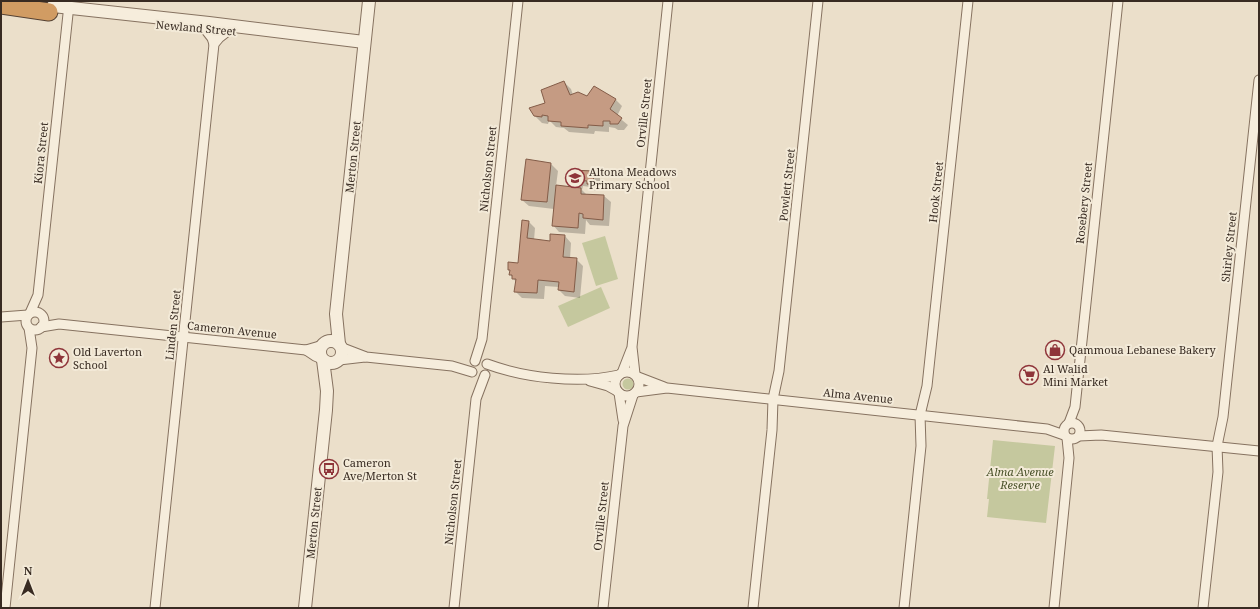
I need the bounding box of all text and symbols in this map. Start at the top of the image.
street label: Newland Street [155,17,237,39]
street label: Orville Street [632,77,655,148]
street label: Merton Street [341,120,364,194]
street label: Kiora Street [30,121,51,185]
street label: Nicholson Street [476,125,499,213]
street label: Powlett Street [775,148,798,222]
street label: Hook Street [925,161,946,223]
street label: Rosebery Street [1072,161,1095,244]
place label: Altona Meadows Primary School [589,164,677,192]
school or university icon: Altona Meadows Primary School [564,167,586,189]
street label: Shirley Street [1217,211,1240,283]
street label: Linden Street [161,289,184,361]
street label: Cameron Avenue [186,317,278,342]
shop icon: Qammoua Lebanese Bakery [1044,339,1066,361]
place label: Qammoua Lebanese Bakery [1069,342,1217,357]
place label: Old Laverton School [73,344,142,372]
place icon: Old Laverton School [48,347,70,369]
place label: Al Walid Mini Market [1043,361,1108,389]
supermarket icon: Al Walid Mini Market [1018,364,1040,386]
street label: Alma Avenue [822,384,894,407]
place label: Cameron Ave/Merton St [343,455,417,483]
bus stop icon: Cameron Ave/Merton St [318,458,340,480]
street label: Nicholson Street [441,458,464,546]
park label: Alma Avenue Reserve [985,464,1054,492]
street label: Orville Street [589,480,612,551]
street label: Merton Street [302,486,325,560]
north arrow [8,561,48,601]
text: N [24,563,33,578]

